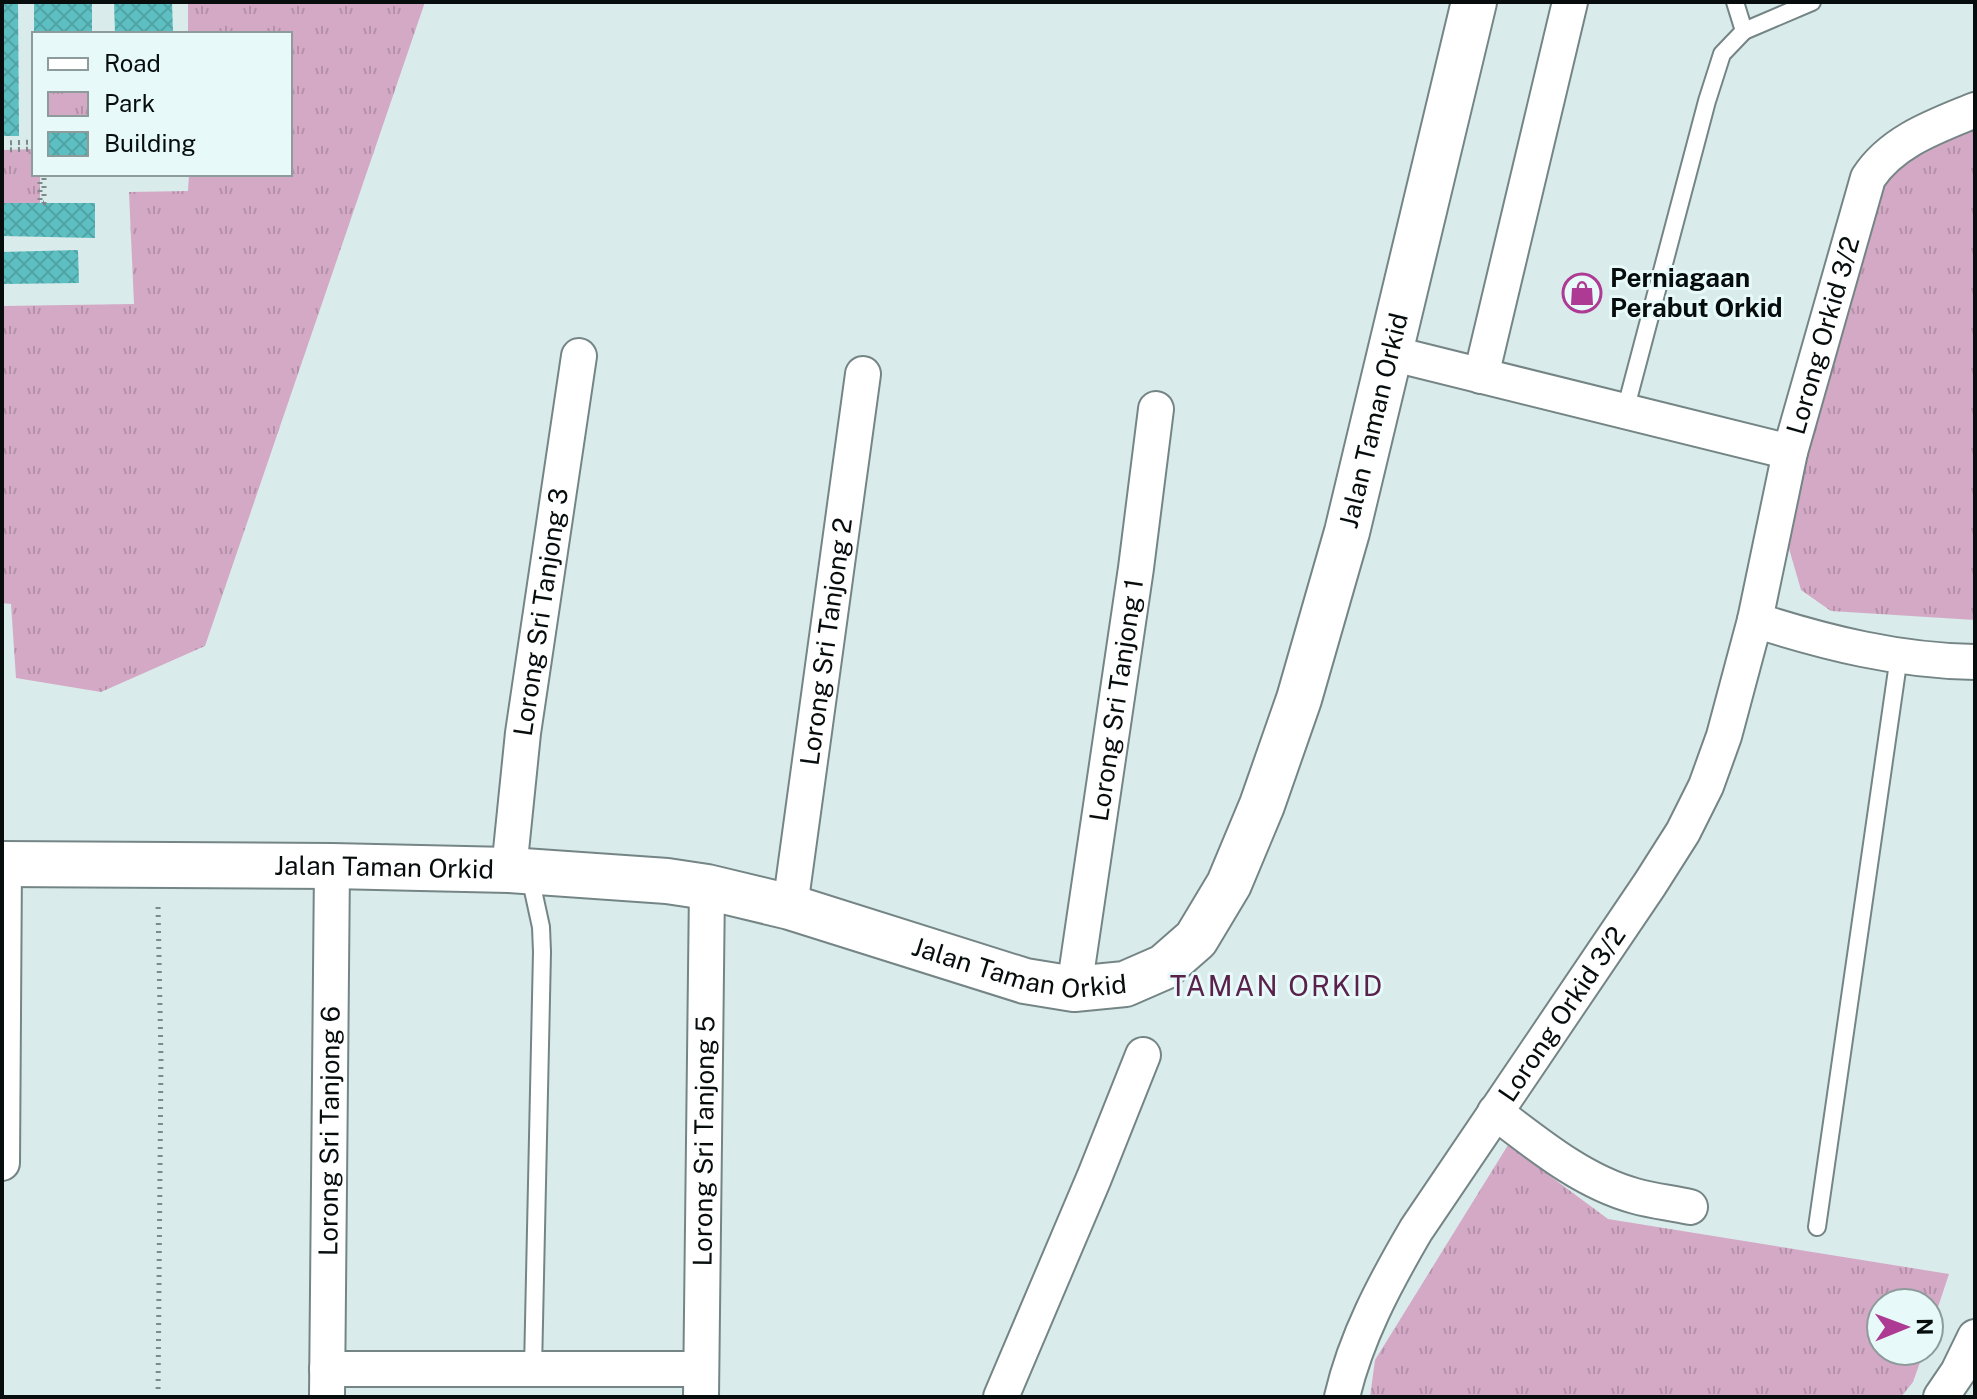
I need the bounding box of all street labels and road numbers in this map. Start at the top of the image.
street label: Lorong Orkid 3/2 [1780,233,1866,438]
street label: Jalan Taman Orkid [1333,310,1414,531]
street label: Lorong Sri Tanjong 3 [507,486,574,738]
street label: Lorong Sri Tanjong 2 [794,516,858,767]
street label: Lorong Sri Tanjong 1 [1083,577,1149,823]
street label: Jalan Taman Orkid [274,850,494,885]
street label: Lorong Orkid 3/2 [1492,920,1632,1107]
street label: Jalan Taman Orkid [908,930,1128,1005]
street label: Lorong Sri Tanjong 6 [312,1006,346,1256]
street label: Lorong Sri Tanjong 5 [687,1015,720,1267]

